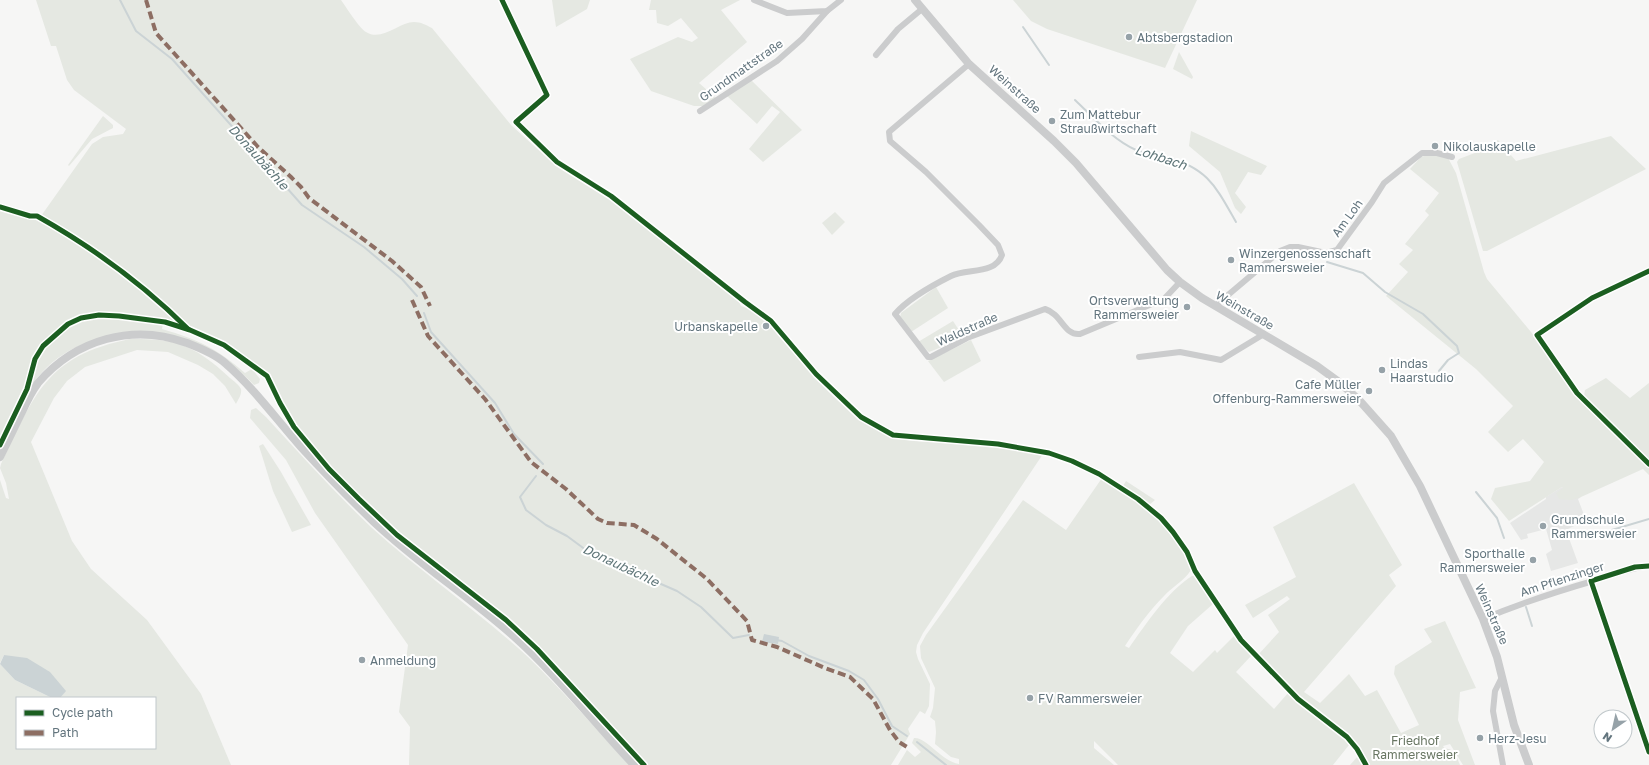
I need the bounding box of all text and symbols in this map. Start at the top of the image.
place label: Abtsbergstadion [1137,30,1233,45]
marker: Abtsbergstadion [1124,32,1134,42]
street label: Grundmattstraße [696,36,786,104]
street label: Weinstraße [986,62,1044,116]
place label: Zum Mattebur Straußwirtschaft [1060,107,1157,136]
marker: Zum Mattebur Straußwirtschaft [1047,116,1057,126]
water label: Donaubächle [226,121,293,194]
place label: Nikolauskapelle [1443,139,1536,154]
water label: Lohbach [1133,141,1190,173]
marker: Nikolauskapelle [1430,141,1440,151]
street label: Am Loh [1328,196,1366,240]
place label: Winzergenossenschaft Rammersweier [1239,246,1371,275]
marker: Winzergenossenschaft Rammersweier [1226,255,1236,265]
street label: Weinstraße [1213,287,1277,333]
place label: Ortsverwaltung Rammersweier [1089,293,1179,322]
marker: Ortsverwaltung Rammersweier [1182,302,1192,312]
street label: Waldstraße [934,309,1000,349]
place label: Urbanskapelle [674,319,758,334]
marker: Urbanskapelle [761,321,771,331]
place label: Lindas Haarstudio [1390,356,1454,385]
marker: Lindas Haarstudio [1377,365,1387,375]
place label: Cafe Müller Offenburg-Rammersweier [1212,377,1361,406]
marker: Cafe Müller Offenburg-Rammersweier [1364,386,1374,396]
place label: Grundschule Rammersweier [1551,512,1637,541]
marker: Grundschule Rammersweier [1538,521,1548,531]
water label: Donaubächle [580,540,663,590]
place label: Sporthalle Rammersweier [1440,546,1525,575]
marker: Sporthalle Rammersweier [1528,555,1538,565]
street label: Am Pflenzinger [1518,558,1606,600]
street label: Weinstraße [1472,581,1512,647]
place label: Anmeldung [370,653,436,668]
marker: Anmeldung [357,655,367,665]
place label: FV Rammersweier [1038,691,1142,706]
marker: FV Rammersweier [1025,693,1035,703]
legend [16,697,156,749]
text: Cycle path [52,705,113,720]
north arrow [1593,709,1633,749]
text: Path [52,725,79,740]
text: N [1600,730,1614,745]
place label: Herz-Jesu [1488,731,1547,746]
park label: Friedhof Rammersweier [1372,733,1458,762]
marker: Herz-Jesu [1475,733,1485,743]

